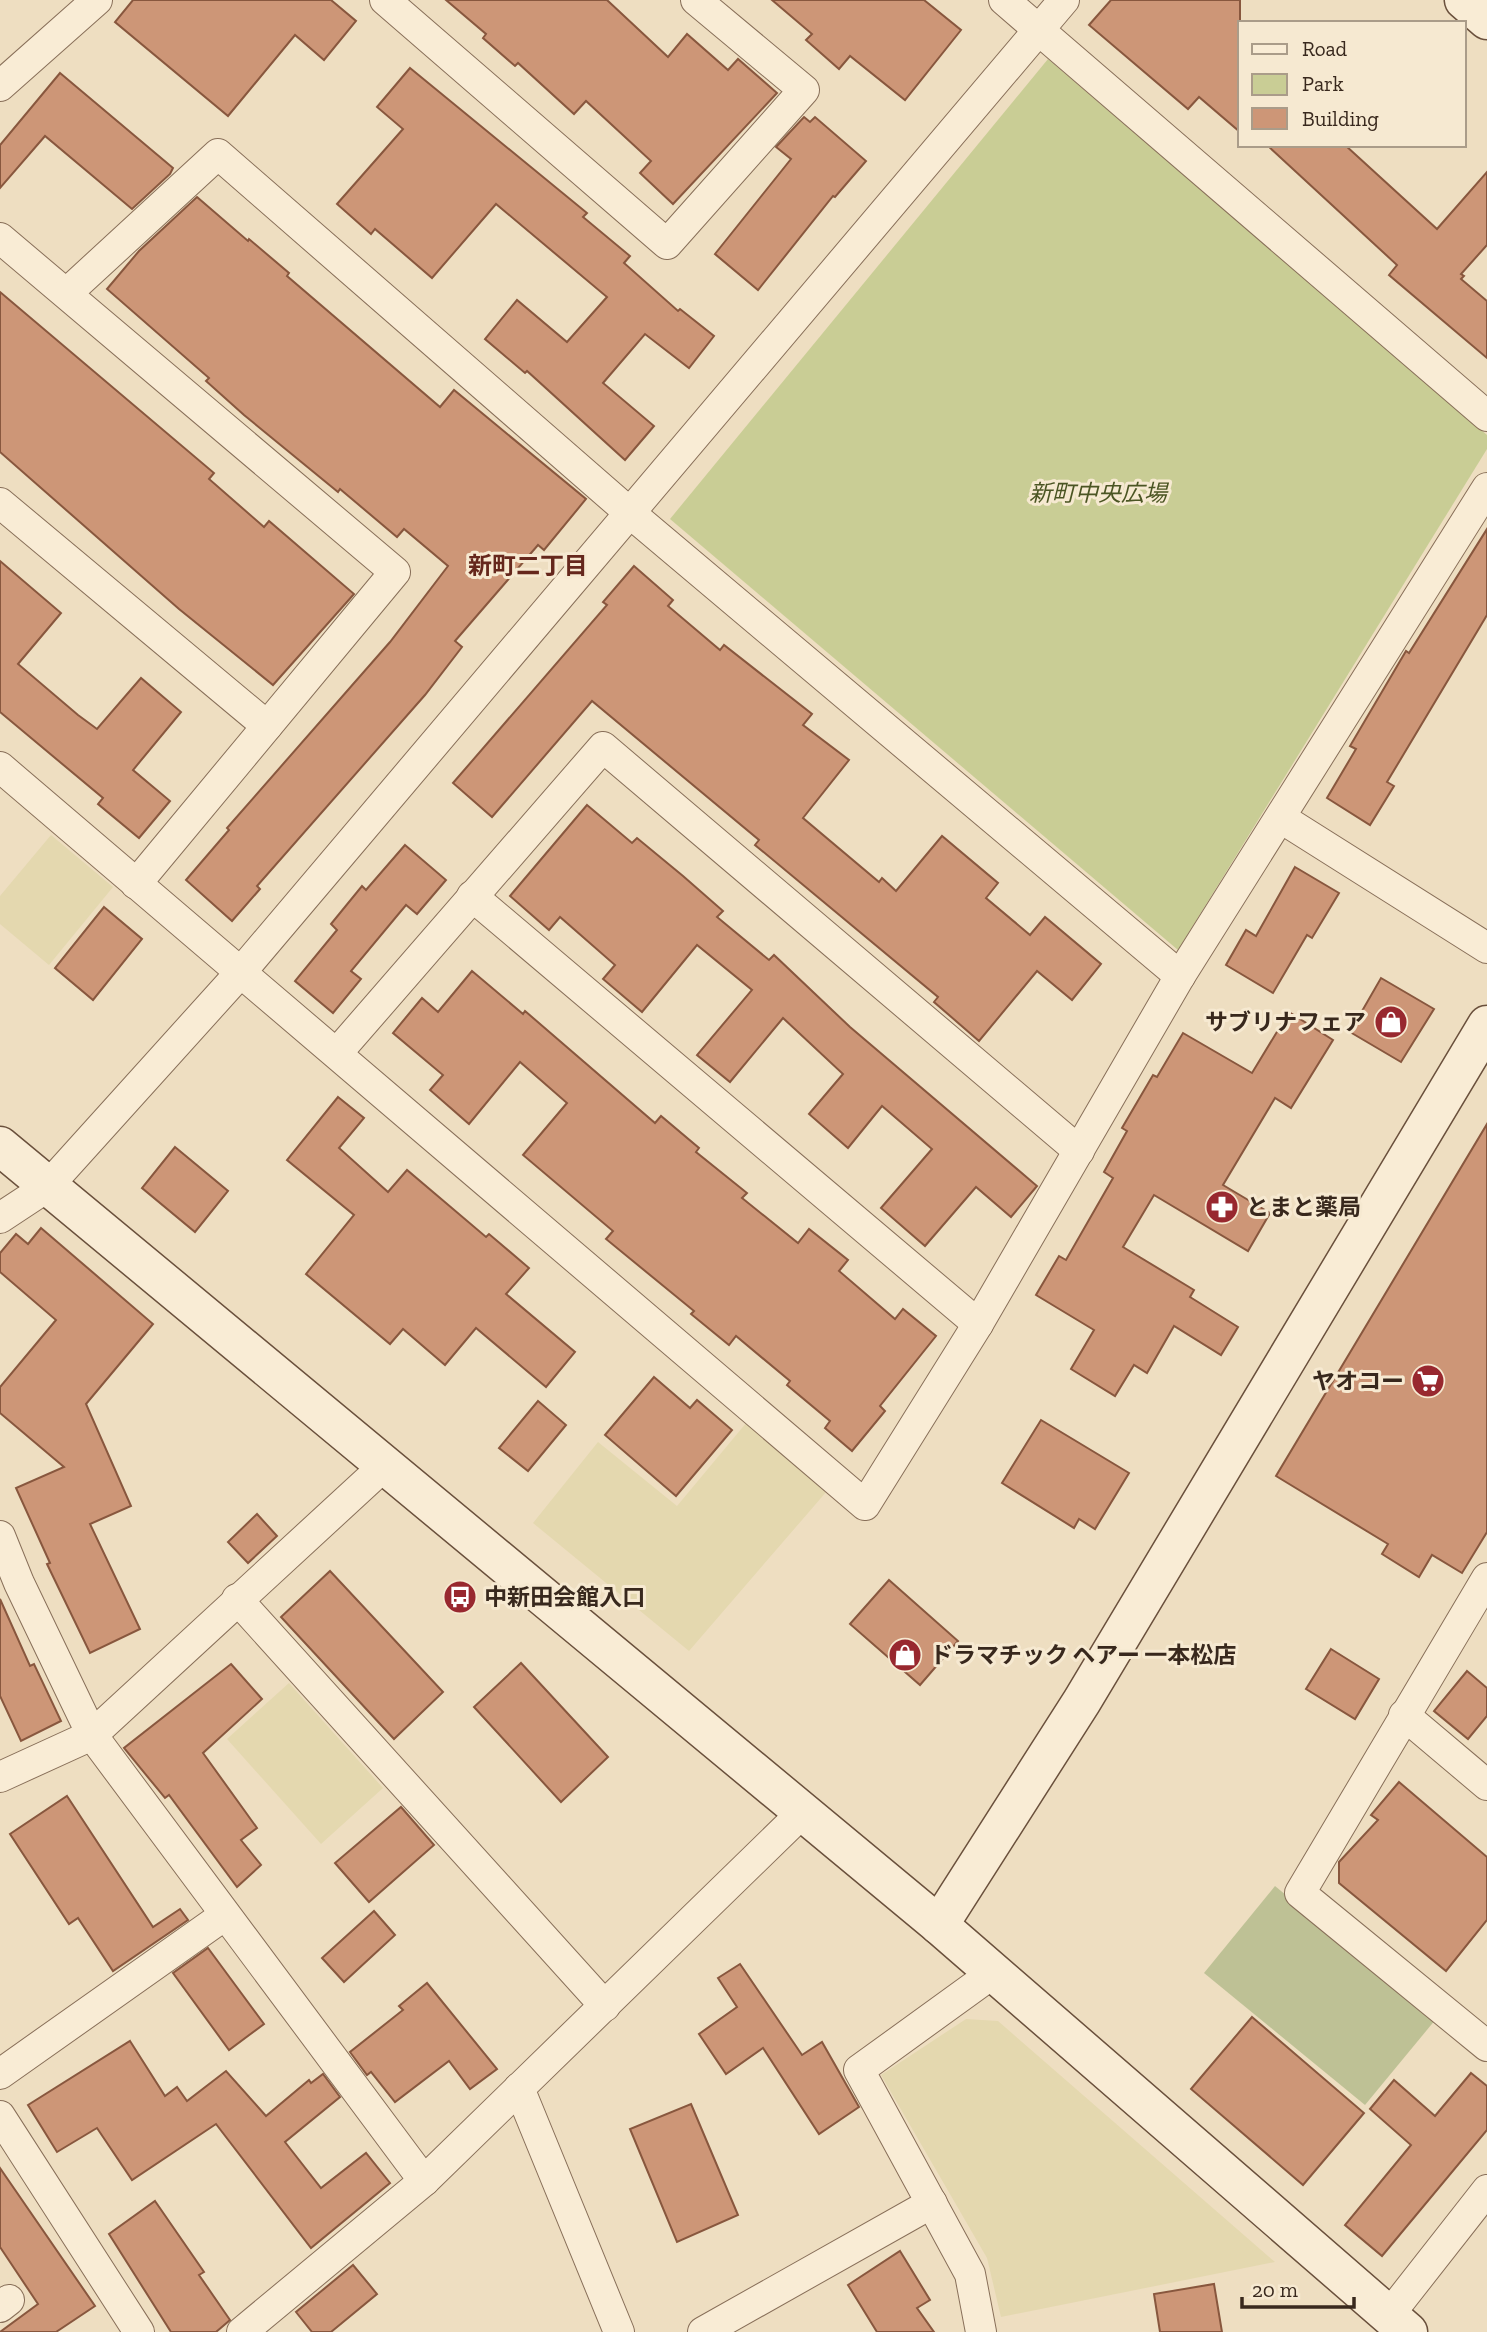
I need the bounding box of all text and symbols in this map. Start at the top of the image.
legend [1238,21,1466,147]
text: Road [1302,36,1348,61]
text: Park [1302,71,1344,96]
text: Building [1302,106,1379,131]
park label: 新町中央広場 [1029,479,1170,507]
district label: 新町二丁目 [468,551,588,580]
shop icon: サブリナフェア [1372,1003,1410,1041]
place label: サブリナフェア [1205,1008,1366,1036]
pharmacy icon: とまと薬局 [1203,1188,1241,1226]
place label: とまと薬局 [1246,1193,1361,1221]
supermarket icon: ヤオコー [1409,1362,1447,1400]
place label: ヤオコー [1312,1367,1404,1395]
bus stop icon: 中新田会館入口 [441,1578,479,1616]
place label: 中新田会館入口 [484,1583,645,1611]
shop icon: ドラマチック ヘアー 一本松店 [886,1636,924,1674]
place label: ドラマチック ヘアー 一本松店 [930,1641,1236,1669]
scale bar [1242,2266,1354,2310]
text: 20 m [1252,2277,1298,2302]

